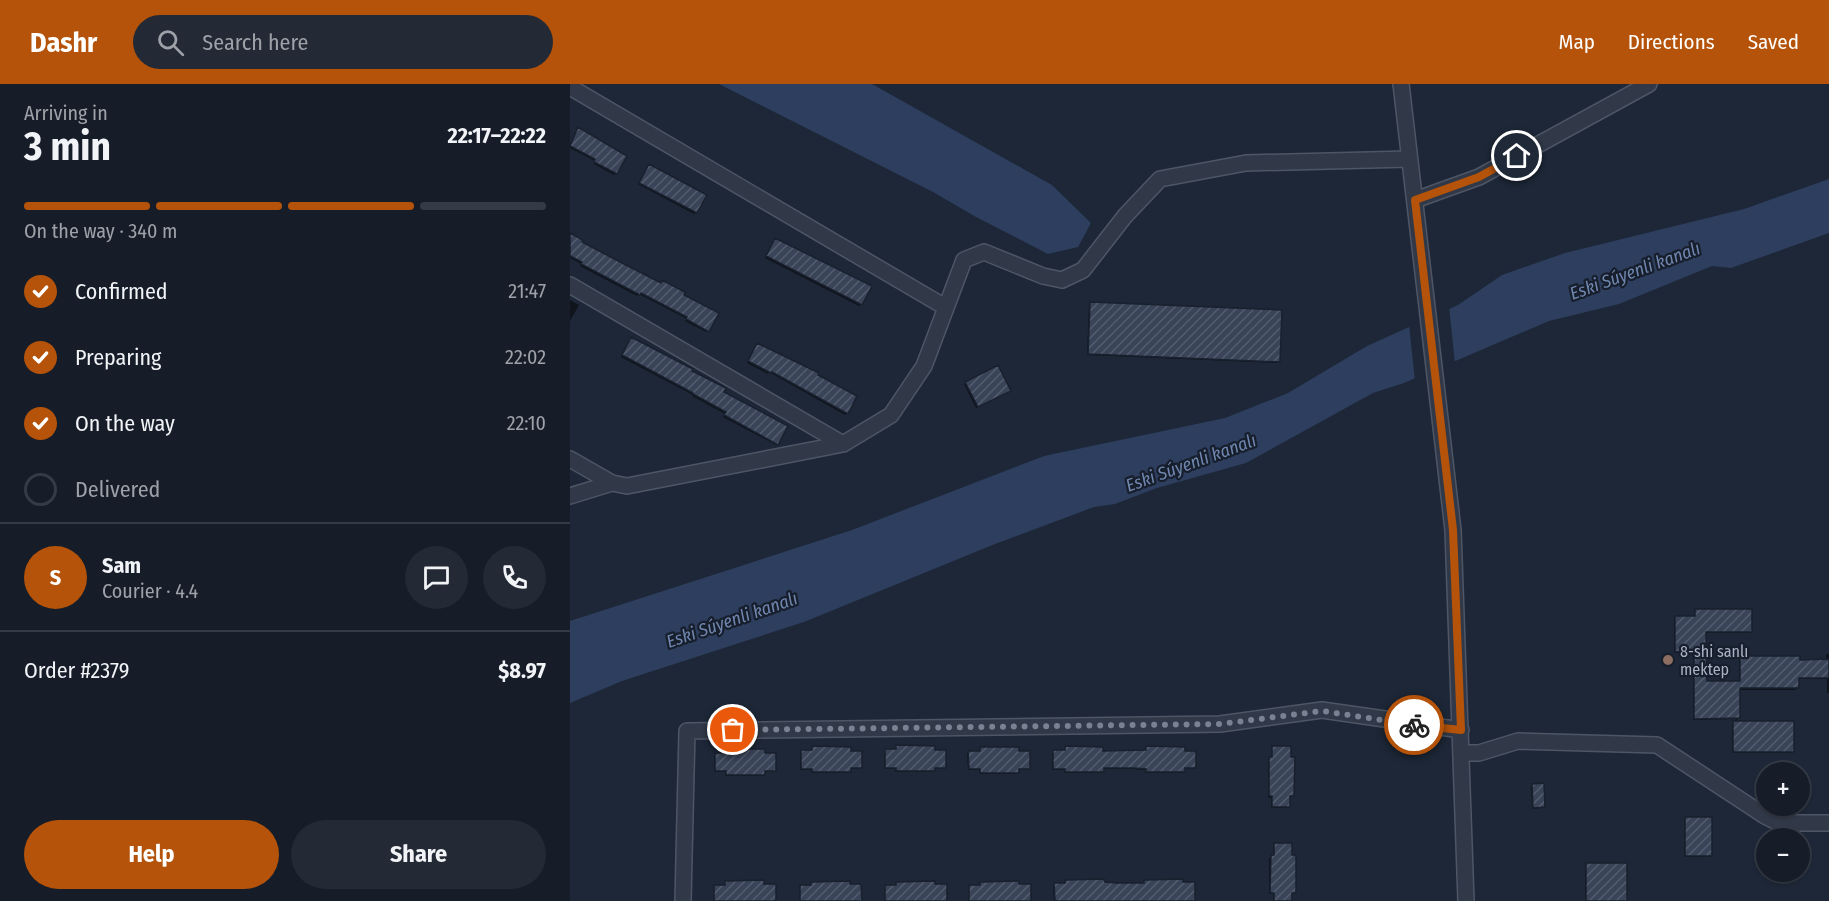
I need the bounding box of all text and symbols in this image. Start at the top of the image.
search box [133,15,553,69]
text: Dashr [30,26,97,59]
icon: search [154,26,187,59]
text: Search here [202,29,308,56]
text: Map [1558,29,1595,55]
text: Directions [1628,29,1715,55]
text: Saved [1748,29,1799,55]
text: Arriving in [24,101,108,125]
text: 22:17–22:22 [447,122,546,149]
text: 3 min [24,124,111,170]
pin [1491,130,1542,181]
icon: home [1500,139,1533,172]
text: On the way · 340 m [24,219,177,243]
water label: Eski Súyenli kanalı [1567,237,1703,305]
icon: check [24,275,57,308]
text: Confirmed [75,278,168,305]
text: 21:47 [508,279,546,303]
icon: check [24,341,57,374]
text: Preparing [75,344,161,371]
text: 22:02 [505,345,546,369]
icon: check [24,407,57,440]
text: On the way [75,410,175,437]
text: 22:10 [507,411,546,435]
water label: Eski Súyenli kanalı [1123,429,1259,497]
text: Delivered [75,476,160,503]
button: chat [405,546,468,609]
button: phone [483,546,546,609]
text: Sam [102,552,141,579]
text: S [50,564,61,591]
text: Courier · 4.4 [102,579,198,603]
water label: Eski Súyenli kanalı [664,587,800,653]
place label: 8-shi sanlı mektep [1680,642,1748,679]
marker: 8-shi sanlı mektep [1661,653,1675,667]
text: Order #2379 [24,657,129,684]
text: $8.97 [498,657,546,684]
courier [1384,695,1444,755]
pin [707,704,758,755]
icon: bike [1398,709,1431,742]
icon: bag [716,713,749,746]
map controls [1756,762,1810,882]
button: + [1756,762,1810,816]
button: Help [24,820,279,889]
button: Share [291,820,546,889]
button: − [1756,828,1810,882]

